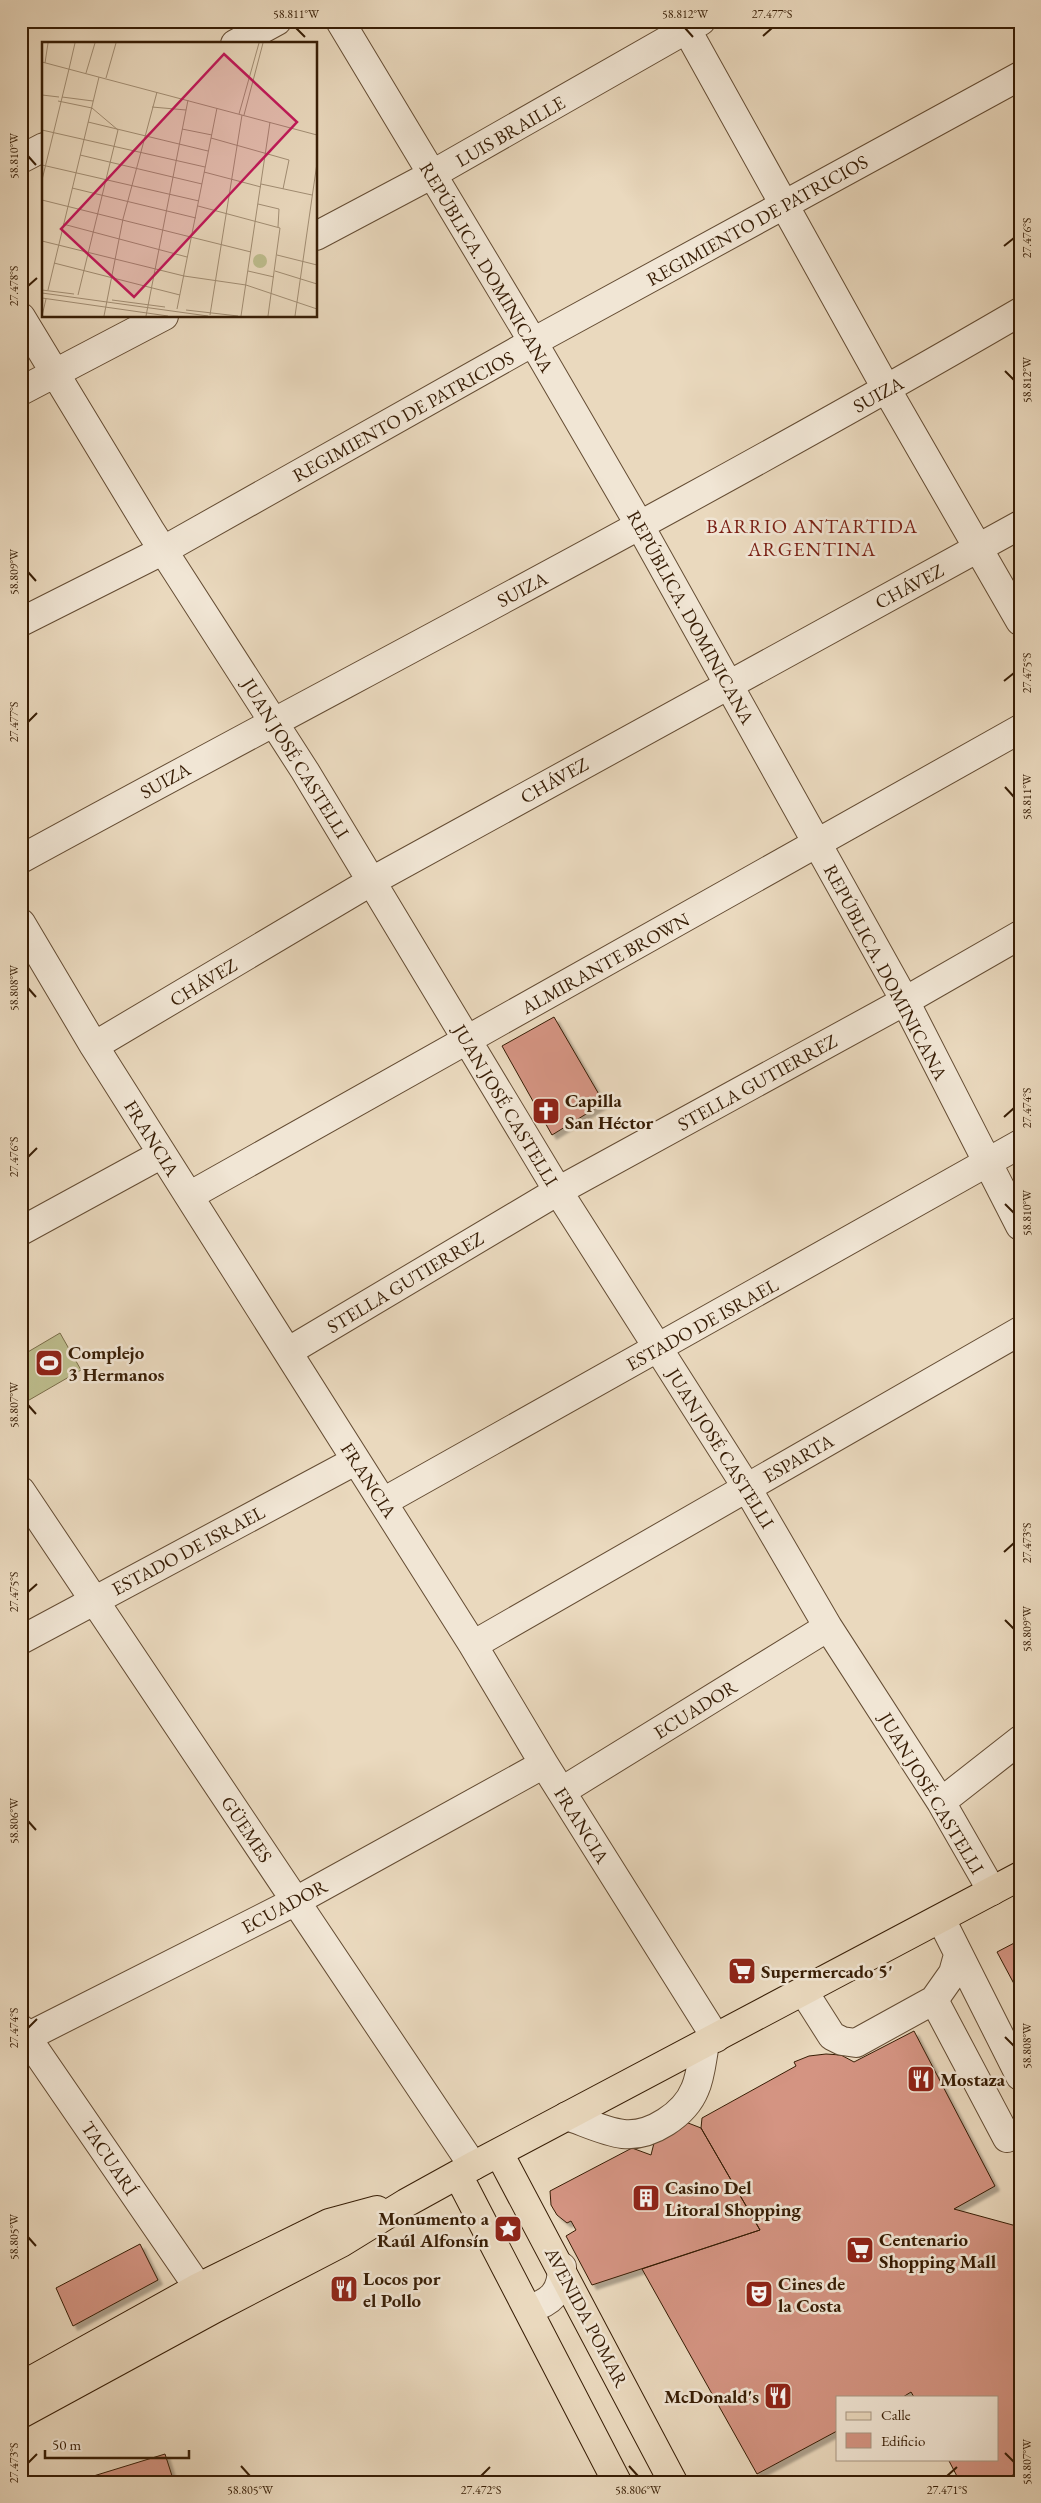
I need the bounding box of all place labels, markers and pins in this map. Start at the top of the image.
place label: Capilla San Héctor [565,1088,654,1135]
church icon: Capilla San Héctor [531,1096,561,1126]
place label: Complejo 3 Hermanos [68,1340,165,1387]
sports icon: Complejo 3 Hermanos [34,1348,64,1378]
supermarket icon: Supermercado 5' [727,1956,757,1986]
place label: Supermercado 5' [761,1959,893,1984]
restaurant icon: Mostaza [906,2064,936,2094]
place label: Mostaza [940,2067,1006,2092]
place label: Casino Del Litoral Shopping [665,2175,801,2222]
building icon: Casino Del Litoral Shopping [631,2183,661,2213]
place label: Monumento a Raúl Alfonsín [377,2206,490,2253]
place icon: Monumento a Raúl Alfonsín [493,2214,523,2244]
place label: Centenario Shopping Mall [879,2227,997,2274]
supermarket icon: Centenario Shopping Mall [845,2235,875,2265]
place label: Locos por el Pollo [363,2266,441,2313]
place label: Cines de la Costa [778,2271,845,2318]
restaurant icon: Locos por el Pollo [329,2274,359,2304]
theatre icon: Cines de la Costa [744,2279,774,2309]
restaurant icon: McDonald's [763,2381,793,2411]
place label: McDonald's [664,2384,759,2409]

